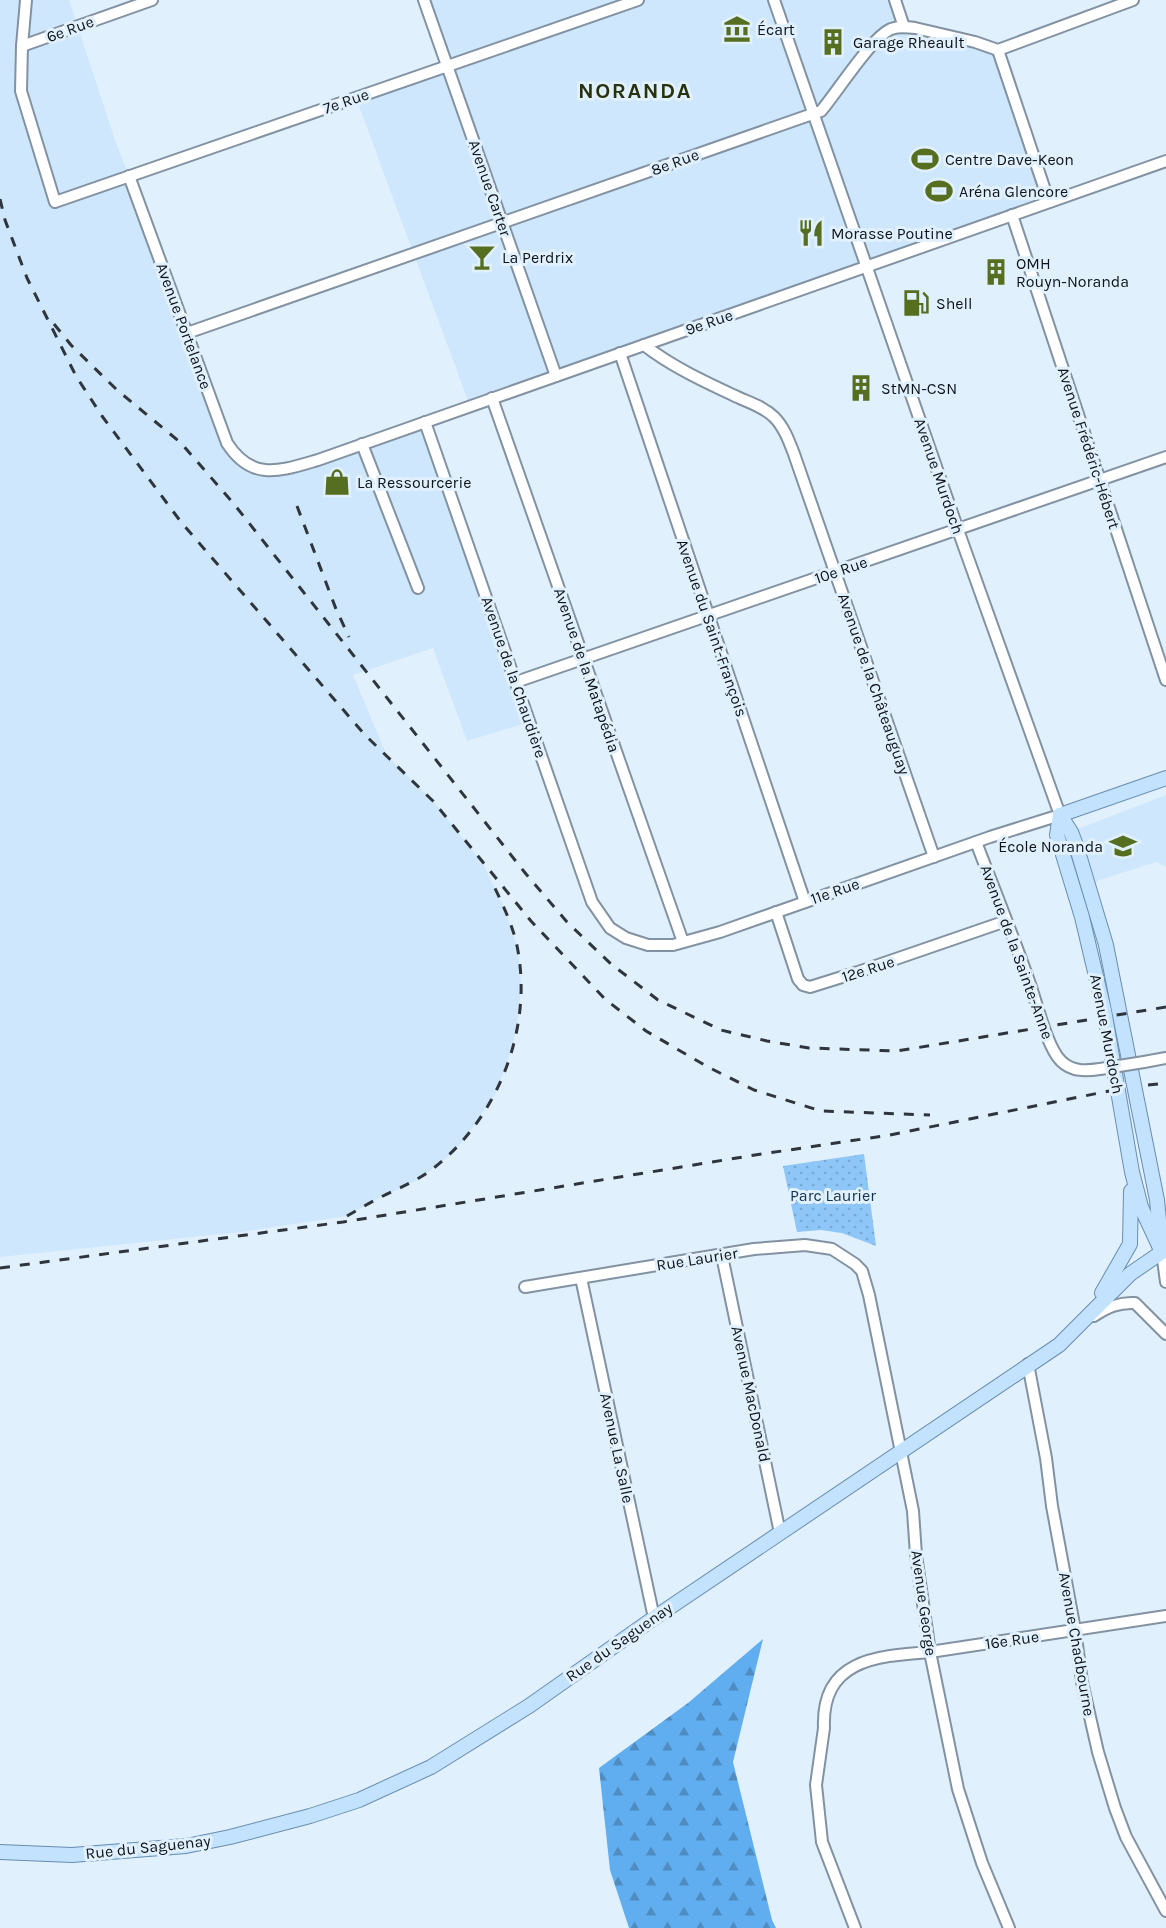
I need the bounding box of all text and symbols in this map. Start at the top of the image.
street label: 6e Rue [44,12,96,46]
museum icon: Écart [722,14,752,44]
place label: Écart [757,20,795,39]
building icon: Garage Rheault [818,27,848,57]
place label: Garage Rheault [853,33,964,52]
district label: NORANDA [578,78,692,104]
street label: 7e Rue [321,84,371,118]
street label: Avenue Carter [465,137,515,239]
sports icon: Centre Dave-Keon [910,144,940,174]
street label: 8e Rue [648,145,702,179]
place label: Centre Dave-Keon [945,150,1074,169]
sports icon: Aréna Glencore [924,176,954,206]
place label: Aréna Glencore [959,182,1068,201]
restaurant icon: Morasse Poutine [796,218,826,248]
place label: Morasse Poutine [831,224,953,243]
bar icon: La Perdrix [467,242,497,272]
place label: La Perdrix [502,248,573,267]
place label: OMH Rouyn-Noranda [1016,254,1129,291]
building icon: OMH Rouyn-Noranda [981,257,1011,287]
street label: Avenue Portelance [152,260,216,392]
fuel station icon: Shell [901,288,931,318]
place label: Shell [936,294,973,313]
street label: 9e Rue [683,305,735,339]
street label: Avenue Frédéric-Hébert [1054,365,1124,531]
building icon: StMN-CSN [846,373,876,403]
place label: StMN-CSN [881,379,957,398]
street label: Avenue Murdoch [910,415,968,537]
shop icon: La Ressourcerie [322,467,352,497]
place label: La Ressourcerie [357,473,471,492]
street label: Avenue du Saint-François [673,537,751,719]
street label: 10e Rue [812,552,870,588]
street label: Avenue de la Matapédia [550,585,624,755]
street label: Avenue de la Châteauguay [834,591,914,778]
street label: Avenue de la Chaudière [477,594,551,760]
school or university icon: École Noranda [1108,831,1138,861]
place label: École Noranda [998,837,1103,856]
street label: Avenue de la Sainte-Anne [977,862,1057,1042]
street label: 11e Rue [808,874,862,908]
street label: 12e Rue [839,952,897,986]
street label: Avenue Murdoch [1086,972,1128,1096]
park label: Parc Laurier [790,1186,876,1205]
street label: Rue Laurier [655,1243,739,1275]
street label: Avenue MacDonald [727,1324,775,1464]
street label: Avenue La Salle [596,1391,638,1505]
street label: Avenue George [907,1549,941,1657]
street label: Avenue Chadbourne [1055,1571,1099,1717]
street label: Rue du Saguenay [562,1598,676,1686]
street label: 16e Rue [984,1627,1040,1653]
street label: Rue du Saguenay [84,1831,212,1863]

